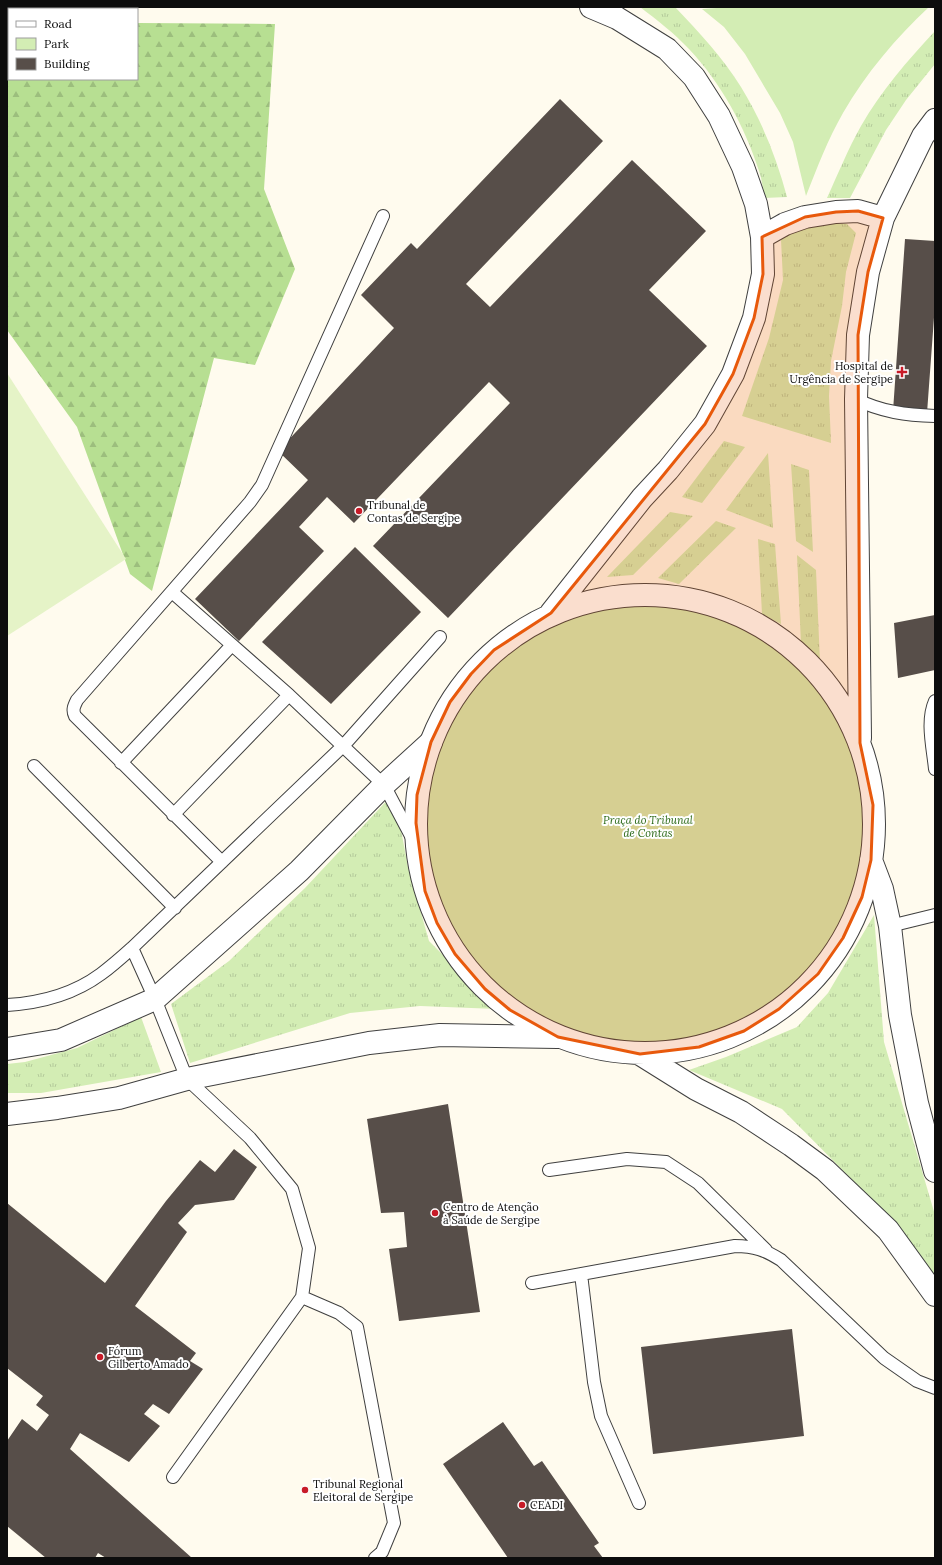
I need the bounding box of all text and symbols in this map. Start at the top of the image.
legend [8,8,138,80]
text: Road [44,16,72,31]
text: Park [44,36,70,51]
text: Building [44,56,90,71]
place label: Hospital de Urgência de Sergipe [790,359,893,386]
marker: Hospital de Urgência de Sergipe [896,366,908,378]
place label: Tribunal de Contas de Sergipe [367,498,460,525]
marker: Tribunal de Contas de Sergipe [354,506,364,516]
park label: Praça do Tribunal de Contas [603,813,693,840]
place label: Centro de Atenção à Saúde de Sergipe [443,1200,540,1227]
marker: Centro de Atenção à Saúde de Sergipe [430,1208,440,1218]
place label: Fórum Gilberto Amado [108,1344,189,1371]
marker: Fórum Gilberto Amado [95,1352,105,1362]
place label: Tribunal Regional Eleitoral de Sergipe [313,1477,413,1504]
marker: Tribunal Regional Eleitoral de Sergipe [300,1485,310,1495]
place label: CEADI [530,1498,564,1512]
marker: CEADI [517,1500,527,1510]

